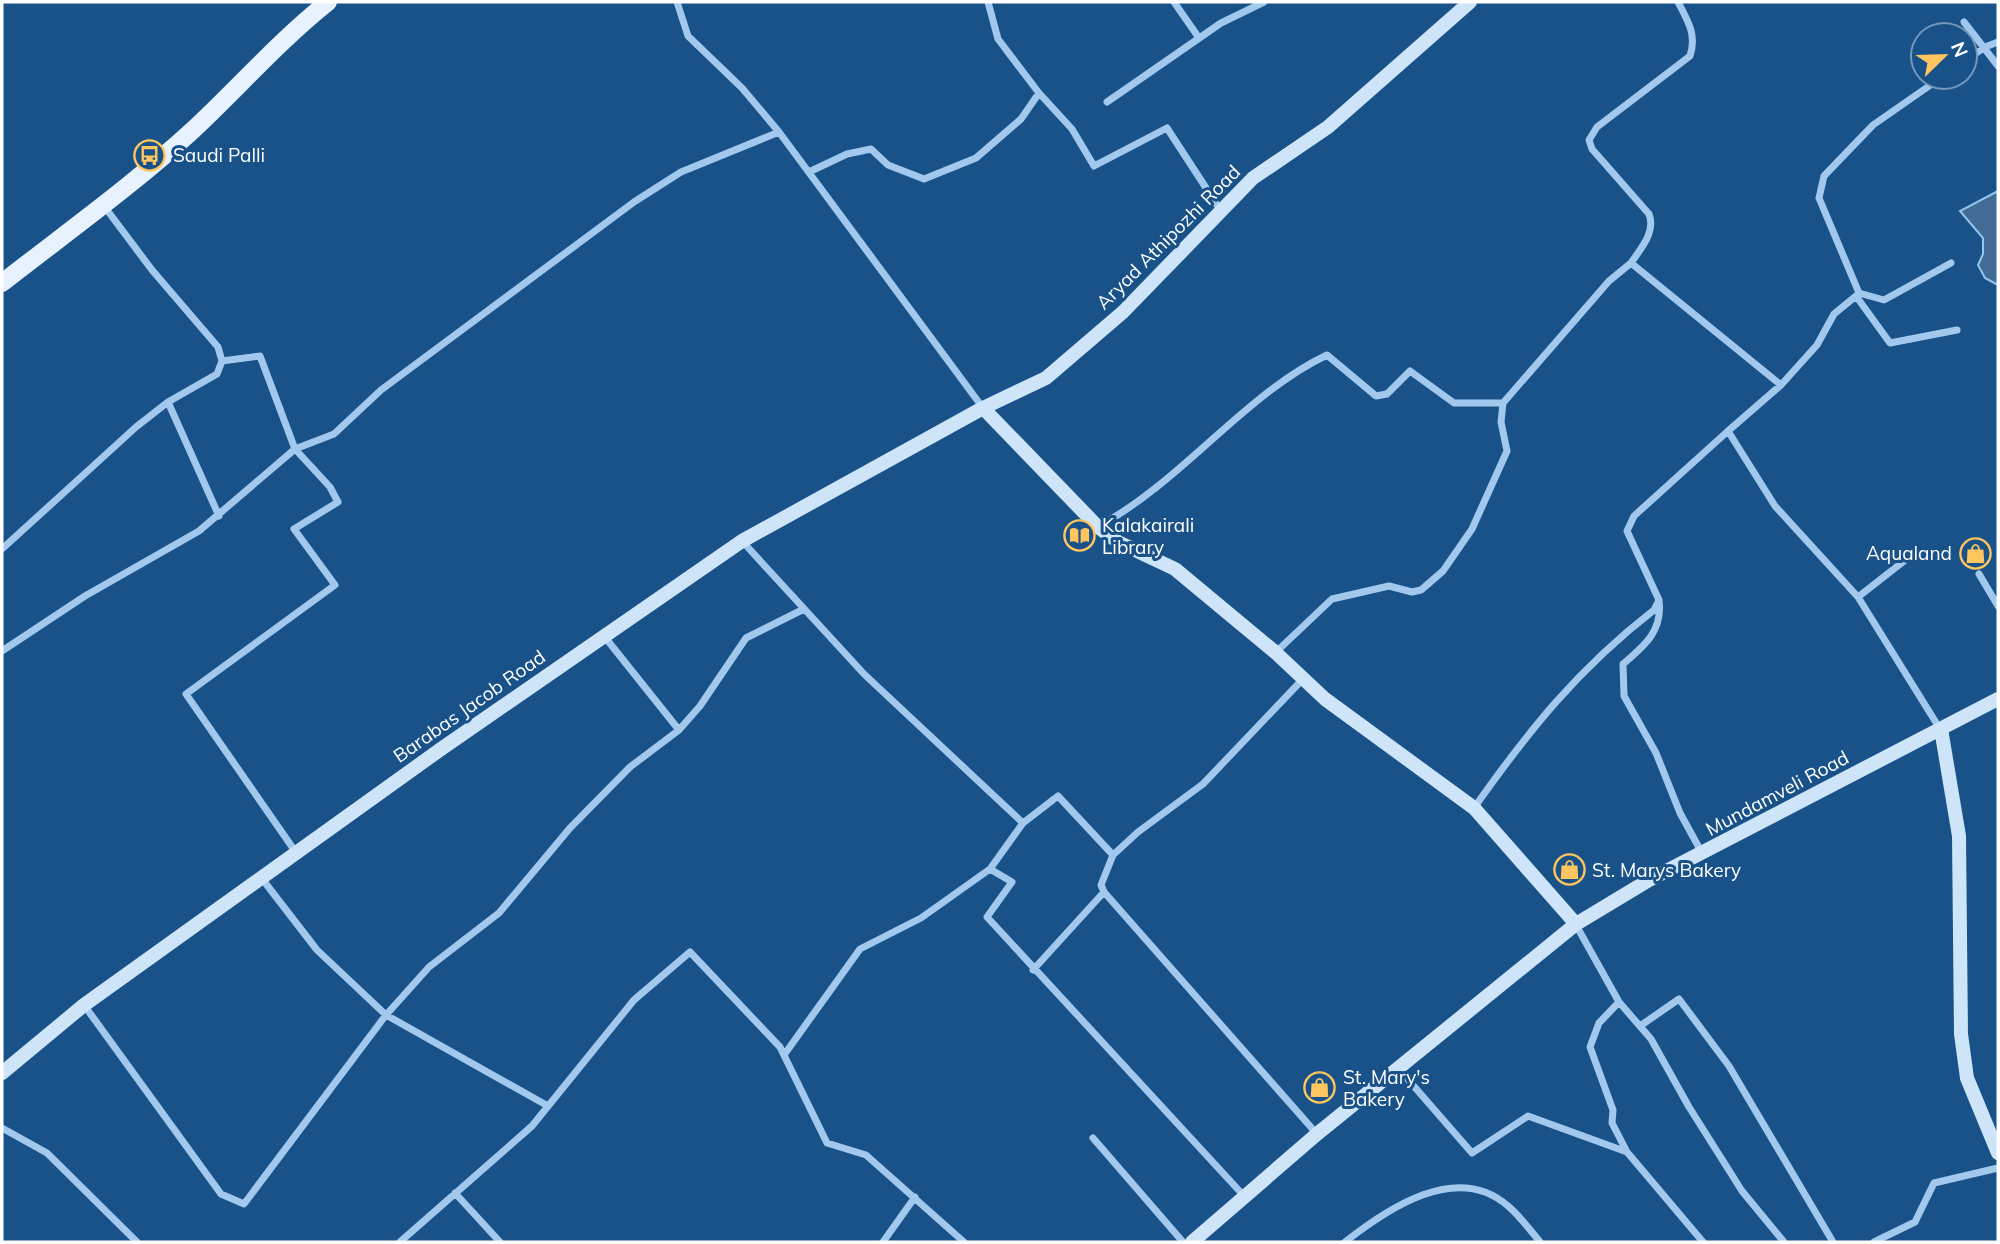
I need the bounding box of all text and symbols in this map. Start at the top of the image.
north arrow [1909,21,1979,91]
text: N [1946,38,1973,61]
bus stop icon: Saudi Palli [133,138,167,172]
place label: Saudi Palli [173,143,265,167]
street label: Aryad Athipozhi Road [1091,160,1245,314]
place label: Kalakairali Library [1102,513,1194,559]
library icon: Kalakairali Library [1062,519,1096,553]
shop icon: Aqualand [1958,536,1992,570]
place label: Aqualand [1866,541,1952,565]
street label: Barabas Jacob Road [388,644,550,768]
street label: Mundamveli Road [1701,745,1853,841]
shop icon: St. Marys Bakery [1552,853,1586,887]
place label: St. Marys Bakery [1592,858,1741,882]
place label: St. Mary's Bakery [1343,1065,1430,1111]
shop icon: St. Mary's Bakery [1303,1071,1337,1105]

